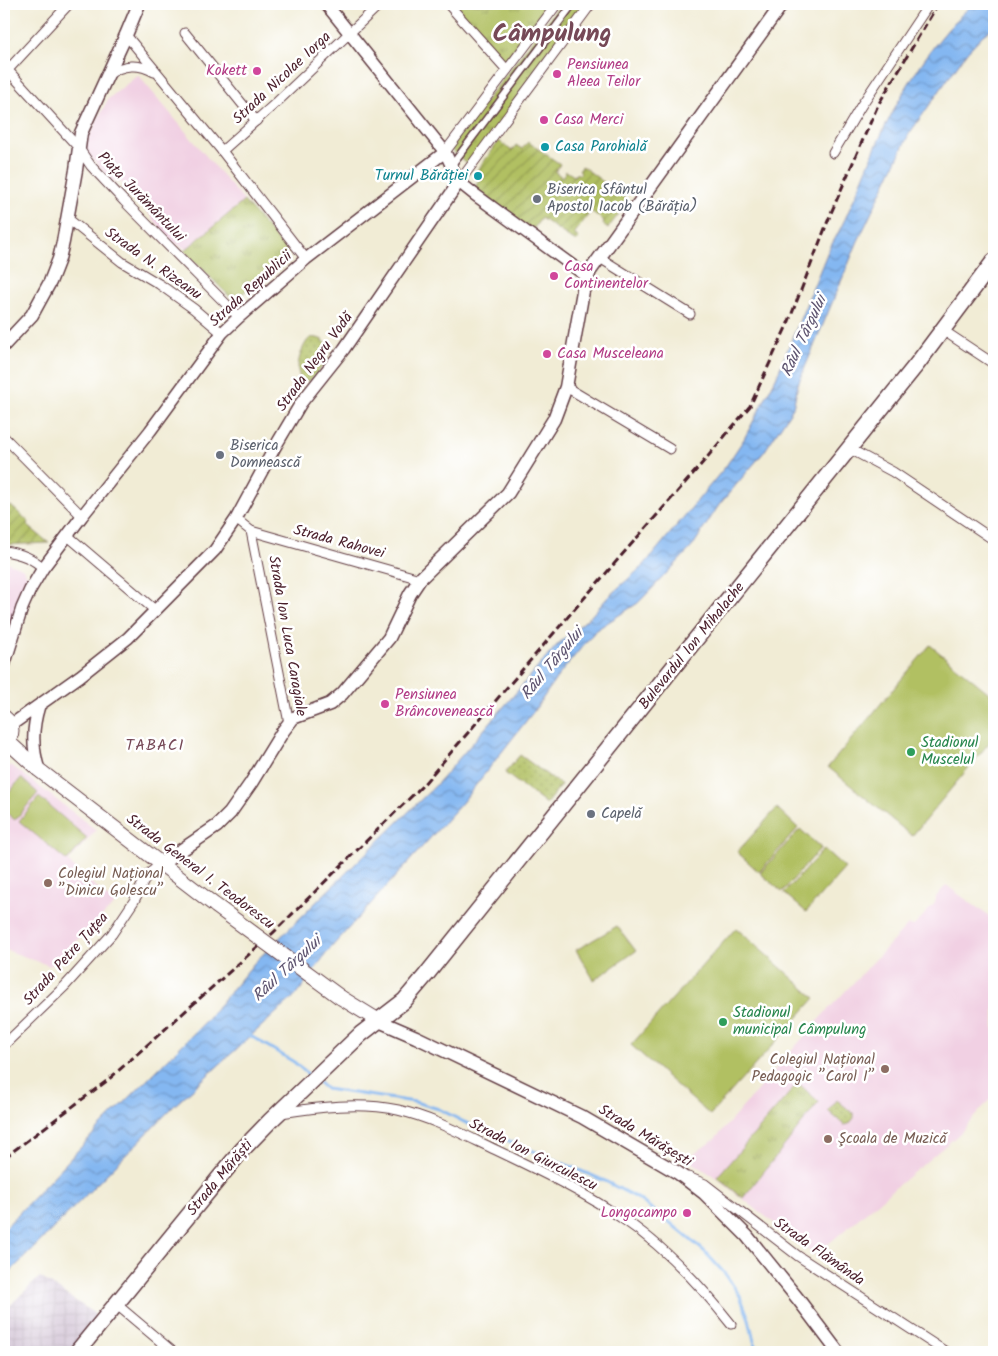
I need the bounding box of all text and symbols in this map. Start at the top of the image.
district label: Câmpulung [492,14,612,54]
street label: Strada Nicolae Iorga [227,26,337,130]
place label: Pensiunea Aleea Teilor [567,53,641,94]
place label: Kokett [206,59,247,83]
marker: Kokett [251,65,263,77]
marker: Pensiunea Aleea Teilor [551,68,563,80]
place label: Casa Merci [554,108,625,132]
marker: Casa Merci [538,114,550,126]
place label: Casa Parohială [555,135,649,159]
marker: Casa Parohială [539,141,551,153]
street label: Piața Jurământului [91,146,192,249]
place label: Turnul Bărăției [375,164,469,188]
marker: Turnul Bărăției [472,170,484,182]
place label: Biserica Sfântul Apostol Iacob (Bărăția) [547,178,697,219]
marker: Biserica Sfântul Apostol Iacob (Bărăția) [531,193,543,205]
street label: Strada N. Rizeanu [99,221,207,307]
street label: Strada Republicii [204,244,299,333]
place label: Casa Continentelor [564,255,649,296]
marker: Casa Continentelor [548,270,560,282]
water label: Râul Târgului [774,288,835,381]
street label: Strada Negru Vodă [271,306,360,417]
place label: Casa Musceleana [557,342,664,366]
marker: Casa Musceleana [541,348,553,360]
place label: Biserica Domnească [230,434,302,475]
marker: Biserica Domnească [214,449,226,461]
street label: Strada Rahovei [291,518,389,566]
street label: Strada Ion Luca Caragiale [261,554,313,719]
street label: Bulevardul Ion Mihalache [633,577,751,715]
water label: Râul Târgului [514,620,592,705]
place label: Pensiunea Brâncovenească [395,683,495,724]
marker: Pensiunea Brâncovenească [379,698,391,710]
place label: Stadionul Muscelul [921,731,979,772]
district label: TABACI [126,733,184,758]
marker: Stadionul Muscelul [905,746,917,758]
place label: Capelă [601,802,644,826]
street label: Strada General I. Teodorescu [121,808,279,936]
marker: Capelă [585,808,597,820]
place label: Colegiul Național ”Dinicu Golescu” [58,862,164,903]
marker: Colegiul Național ”Dinicu Golescu” [42,877,54,889]
street label: Strada Petre Țuțea [17,907,115,1011]
water label: Râul Târgului [247,928,330,1008]
place label: Stadionul municipal Câmpulung [733,1001,866,1042]
marker: Stadionul municipal Câmpulung [717,1016,729,1028]
place label: Colegiul Național Pedagogic ”Carol I” [752,1048,875,1089]
marker: Colegiul Național Pedagogic ”Carol I” [879,1063,891,1075]
street label: Strada Mărășești [593,1098,698,1174]
street label: Strada Ion Giurculescu [465,1112,601,1198]
place label: Şcoala de Muzică [838,1127,948,1151]
marker: Şcoala de Muzică [822,1133,834,1145]
street label: Strada Mărăști [181,1134,260,1221]
place label: Longocampo [600,1201,677,1225]
marker: Longocampo [681,1207,693,1219]
street label: Strada Flămânda [769,1212,869,1292]

